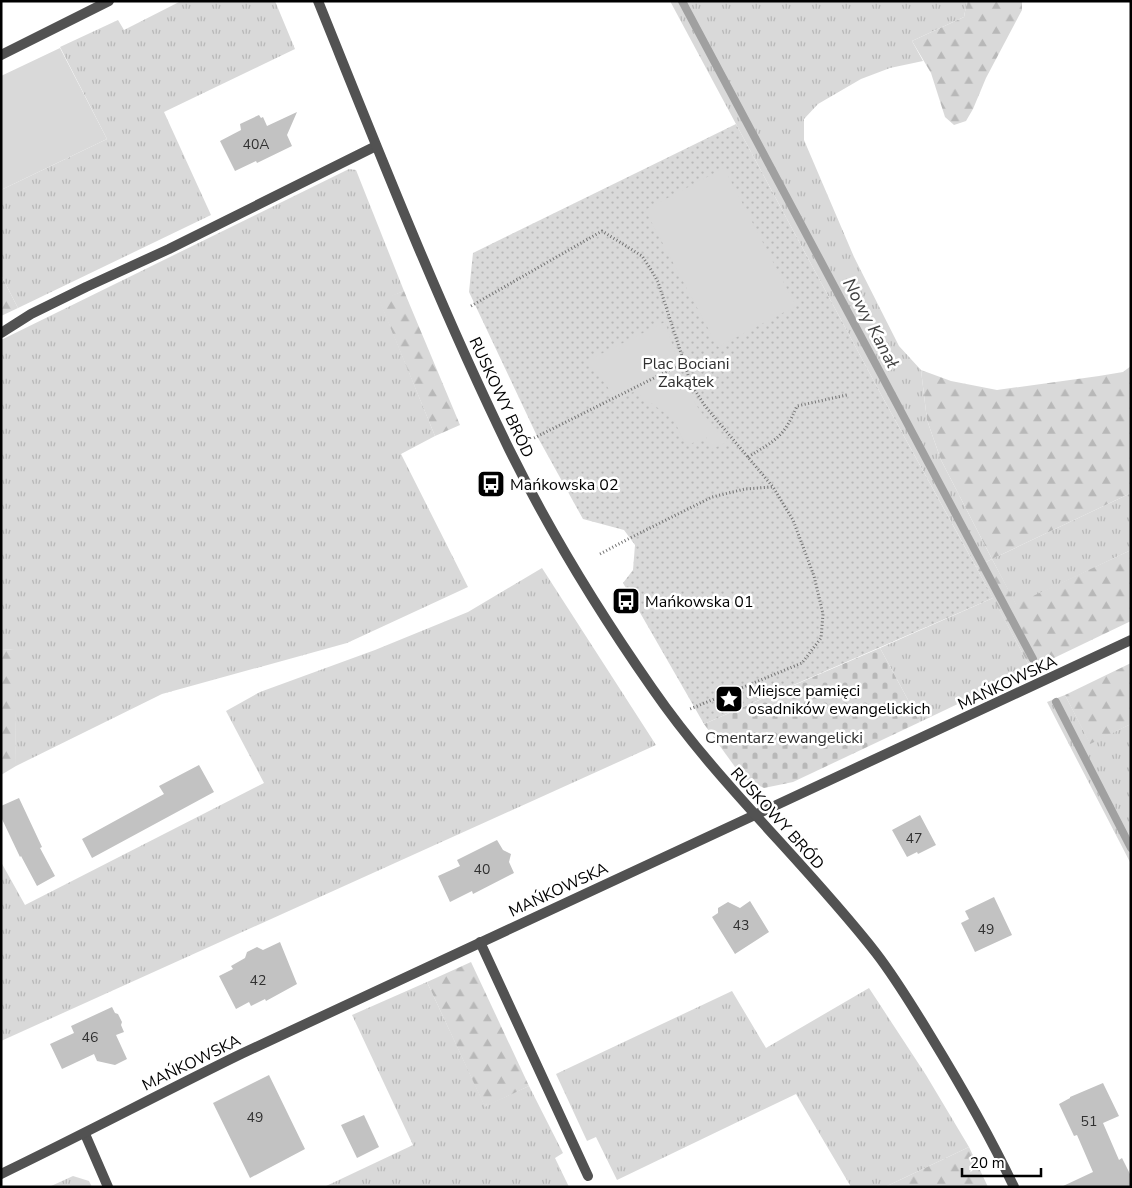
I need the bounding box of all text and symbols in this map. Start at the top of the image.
house number: 40A [242,135,270,154]
water label: Nowy Kanał [837,274,905,373]
street label: RUSKOWY BRÓD [464,334,539,461]
park label: Plac Bociani Zakątek [643,353,729,393]
bus stop icon: Mańkowska 02 [476,469,506,499]
place label: Mańkowska 02 [510,474,619,496]
bus stop icon: Mańkowska 01 [611,586,641,616]
place label: Mańkowska 01 [645,591,754,613]
street label: MAŃKOWSKA [954,650,1061,716]
place label: Miejsce pamięci osadników ewangelickich [748,680,931,720]
place icon: Miejsce pamięci osadników ewangelickich [714,684,744,714]
park label: Cmentarz ewangelicki [705,727,863,749]
street label: RUSKOWY BRÓD [725,763,829,875]
house number: 47 [906,829,922,848]
street label: MAŃKOWSKA [505,857,612,923]
house number: 40 [474,860,490,879]
house number: 43 [733,916,749,935]
house number: 49 [978,920,994,939]
house number: 42 [250,971,266,990]
house number: 46 [82,1028,98,1047]
street label: MAŃKOWSKA [138,1029,245,1096]
house number: 49 [247,1108,263,1127]
house number: 51 [1081,1112,1097,1131]
scale bar [962,1146,1041,1178]
text: 20 m [970,1153,1005,1173]

